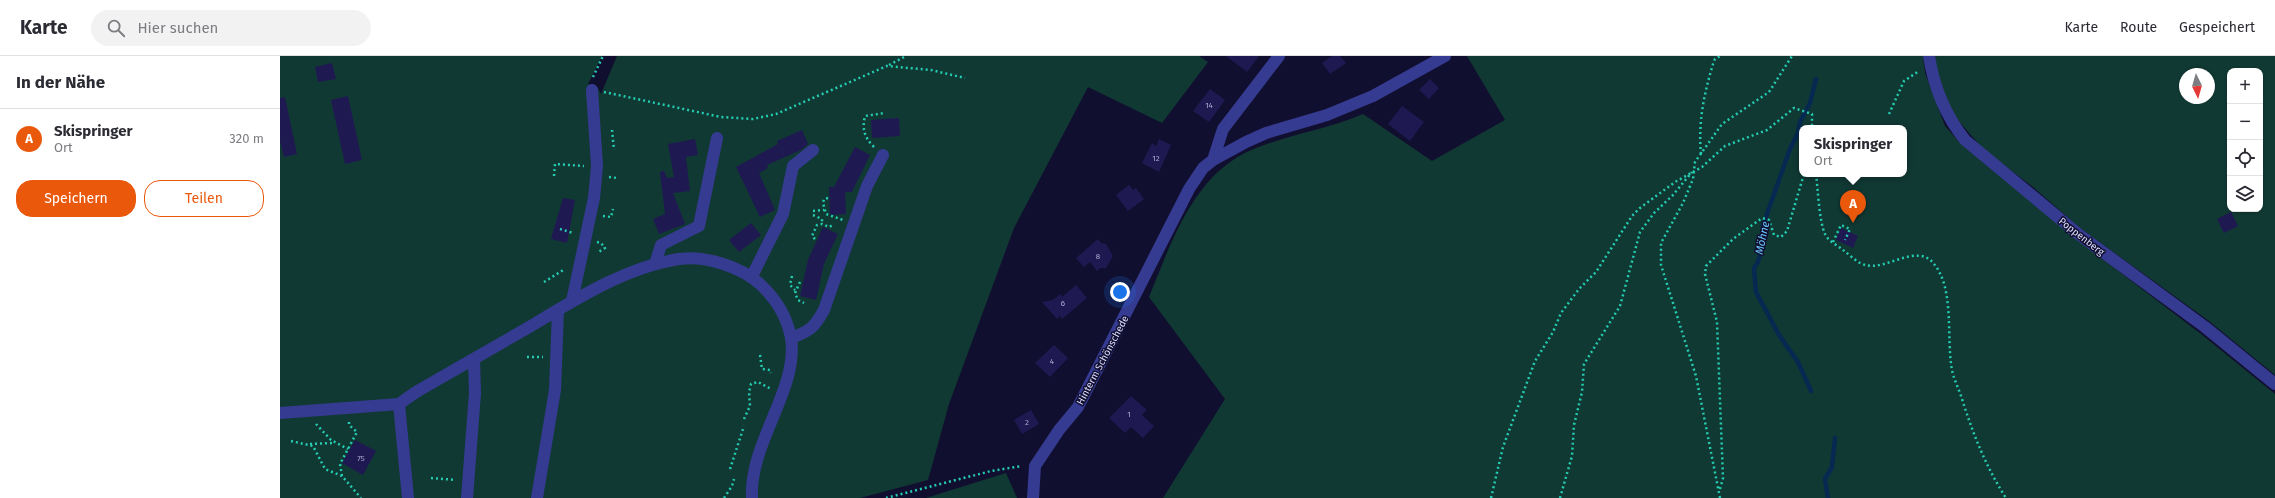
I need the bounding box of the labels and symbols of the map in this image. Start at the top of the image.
north arrow [2179,68,2215,104]
house number: 14 [1205,101,1214,110]
house number: 12 [1152,154,1160,163]
pin: A [1840,190,1866,223]
street label: Poppenberg [2056,215,2107,259]
water label: Möhne [1753,220,1772,256]
house number: 8 [1096,252,1101,261]
your location [1110,282,1130,302]
house number: 6 [1061,299,1065,308]
street label: Hinterm Schönschede [1074,314,1132,407]
house number: 4 [1050,357,1055,366]
house number: 1 [1127,410,1131,419]
house number: 2 [1025,418,1029,427]
house number: 75 [357,454,365,463]

